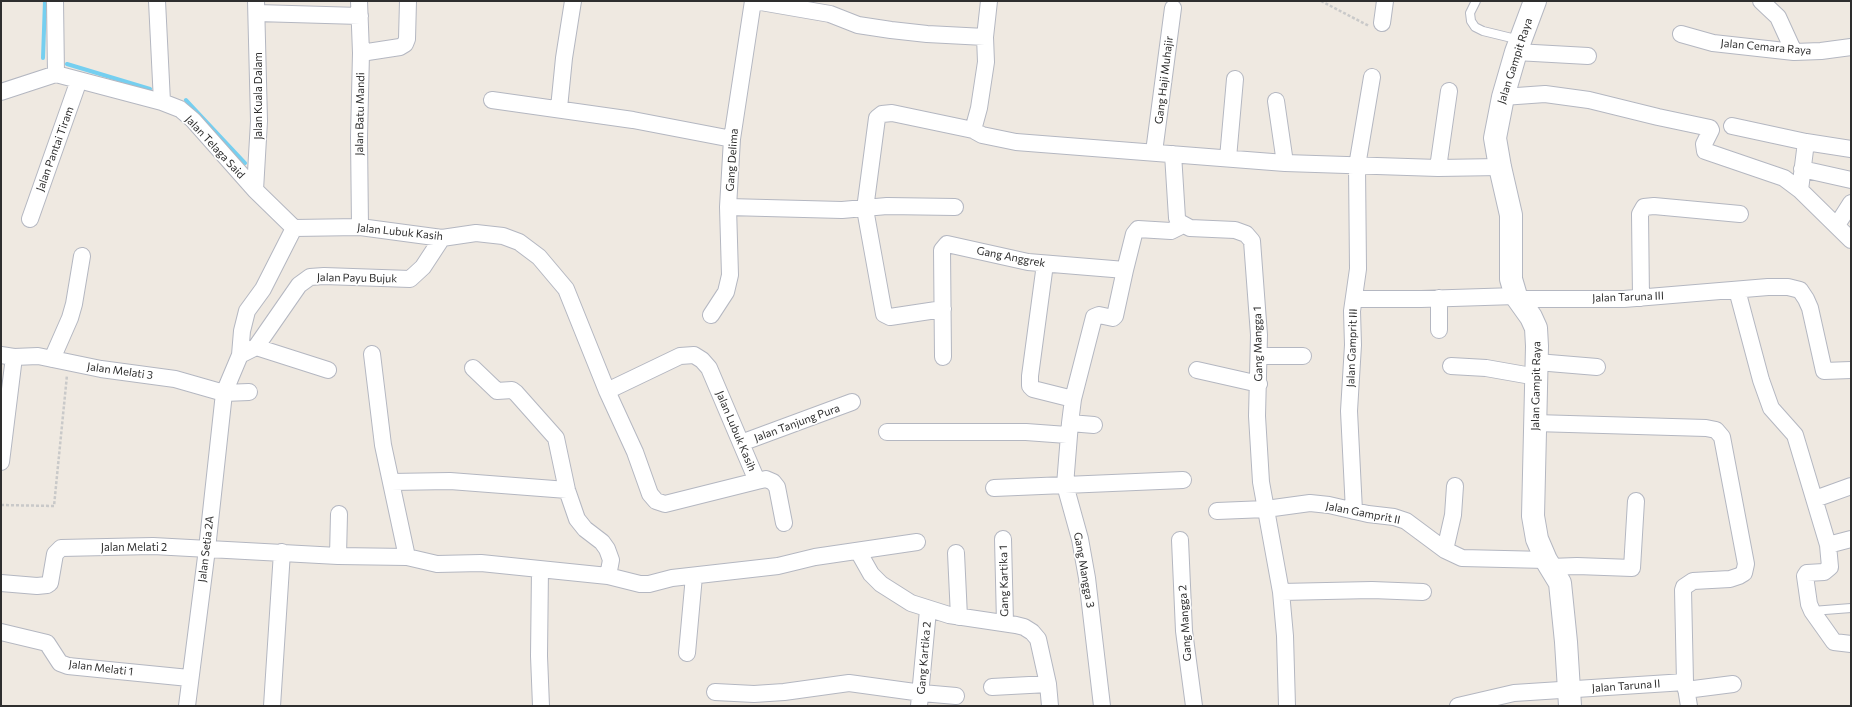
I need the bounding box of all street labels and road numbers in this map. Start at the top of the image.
street label: Jalan Gampit Raya [1495,16,1535,106]
street label: Gang Haji Muhajir [1152,35,1176,125]
street label: Jalan Cemara Raya [1720,36,1812,58]
street label: Jalan Kuala Dalam [251,52,265,140]
street label: Jalan Batu Mandi [353,72,367,156]
street label: Jalan Pantai Tiram [33,105,77,193]
street label: Jalan Telaga Said [182,113,248,181]
street label: Gang Delima [723,128,741,192]
street label: Jalan Lubuk Kasih [356,221,444,243]
street label: Gang Anggrek [975,244,1047,270]
street label: Jalan Payu Bujuk [317,271,397,285]
street label: Jalan Taruna III [1592,289,1664,305]
street label: Gang Mangga 1 [1251,306,1265,382]
street label: Jalan Gamprit III [1344,308,1360,388]
street label: Jalan Gampit Raya [1529,341,1543,431]
street label: Jalan Melati 3 [86,360,154,382]
street label: Jalan Lubuk Kasih [713,389,759,473]
street label: Jalan Tanjung Pura [752,401,842,445]
street label: Jalan Gamprit II [1325,499,1401,527]
street label: Jalan Setia 2A [195,515,217,583]
street label: Gang Mangga 3 [1071,531,1097,609]
street label: Jalan Melati 2 [101,540,167,554]
street label: Gang Kartika 1 [997,545,1011,617]
street label: Gang Mangga 2 [1176,584,1194,662]
street label: Gang Kartika 2 [914,621,934,695]
street label: Jalan Melati 1 [68,657,134,679]
street label: Jalan Taruna II [1591,677,1661,695]

